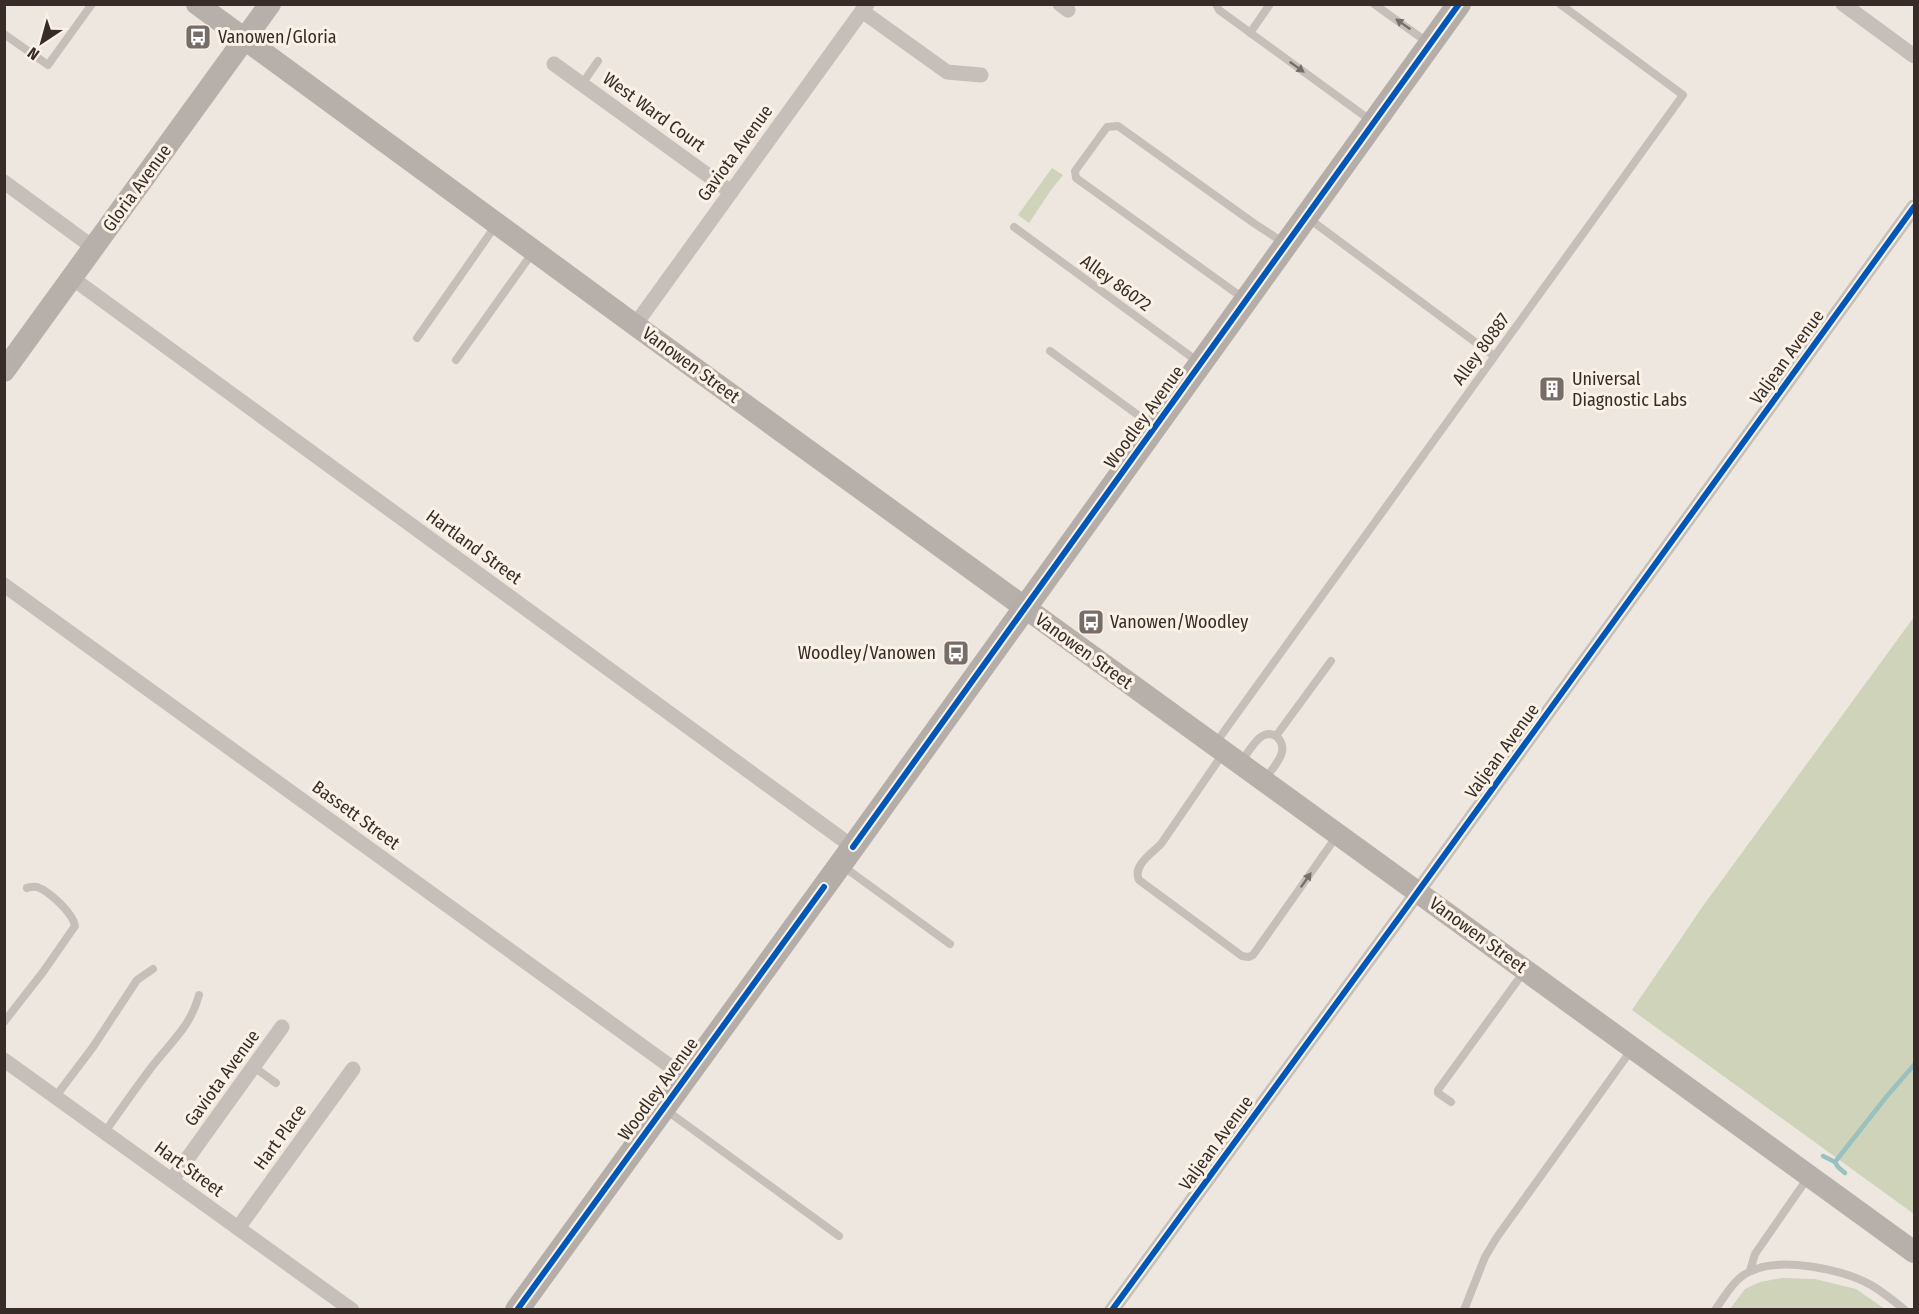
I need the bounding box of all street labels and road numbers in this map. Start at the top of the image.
street label: West Ward Court [598,67,710,157]
street label: Gaviota Avenue [693,100,777,205]
street label: Gloria Avenue [98,140,176,236]
street label: Alley 86072 [1076,250,1156,316]
street label: Valjean Avenue [1745,305,1829,409]
street label: Alley 80887 [1448,309,1514,389]
street label: Vanowen Street [638,322,744,408]
street label: Woodley Avenue [1099,361,1189,473]
street label: Hartland Street [422,505,526,589]
street label: Vanowen Street [1031,608,1137,694]
street label: Valjean Avenue [1460,699,1544,803]
street label: Bassett Street [308,776,404,854]
street label: Vanowen Street [1425,892,1531,978]
street label: Gaviota Avenue [180,1025,264,1130]
street label: Woodley Avenue [613,1033,703,1145]
street label: Valjean Avenue [1174,1091,1258,1195]
street label: Hart Place [249,1100,311,1174]
street label: Hart Street [150,1136,228,1202]

